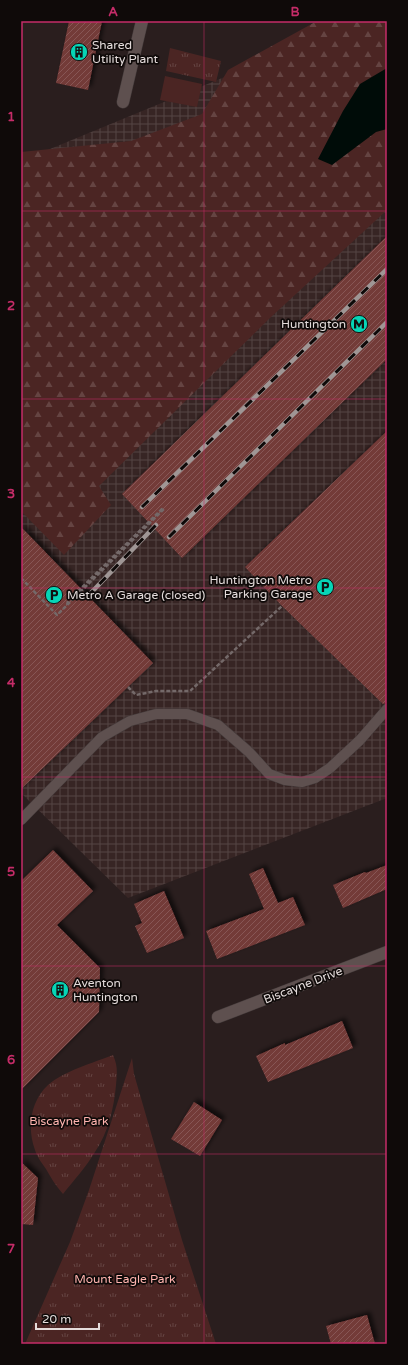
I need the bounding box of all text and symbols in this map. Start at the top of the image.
text: A [108,4,118,20]
text: B [290,4,300,20]
place label: Shared Utility Plant [92,38,159,66]
building icon: Shared Utility Plant [69,42,89,62]
text: 1 [7,109,15,125]
text: 2 [7,298,15,314]
metro station icon: Huntington [349,314,369,334]
place label: Huntington [281,317,346,331]
text: 3 [7,486,15,502]
place label: Huntington Metro Parking Garage [209,573,312,601]
parking icon: Huntington Metro Parking Garage [315,577,335,597]
parking icon: Metro A Garage (closed) [44,585,64,605]
place label: Metro A Garage (closed) [67,588,206,602]
text: 4 [7,675,16,691]
text: 5 [7,864,15,880]
street label: Biscayne Drive [262,963,345,1006]
place label: Aventon Huntington [73,976,138,1004]
building icon: Aventon Huntington [50,980,70,1000]
text: 6 [7,1052,15,1068]
park label: Biscayne Park [29,1114,109,1128]
text: 7 [7,1241,15,1257]
park label: Mount Eagle Park [74,1272,176,1286]
scale bar [36,1305,99,1331]
text: 20 m [42,1312,71,1326]

